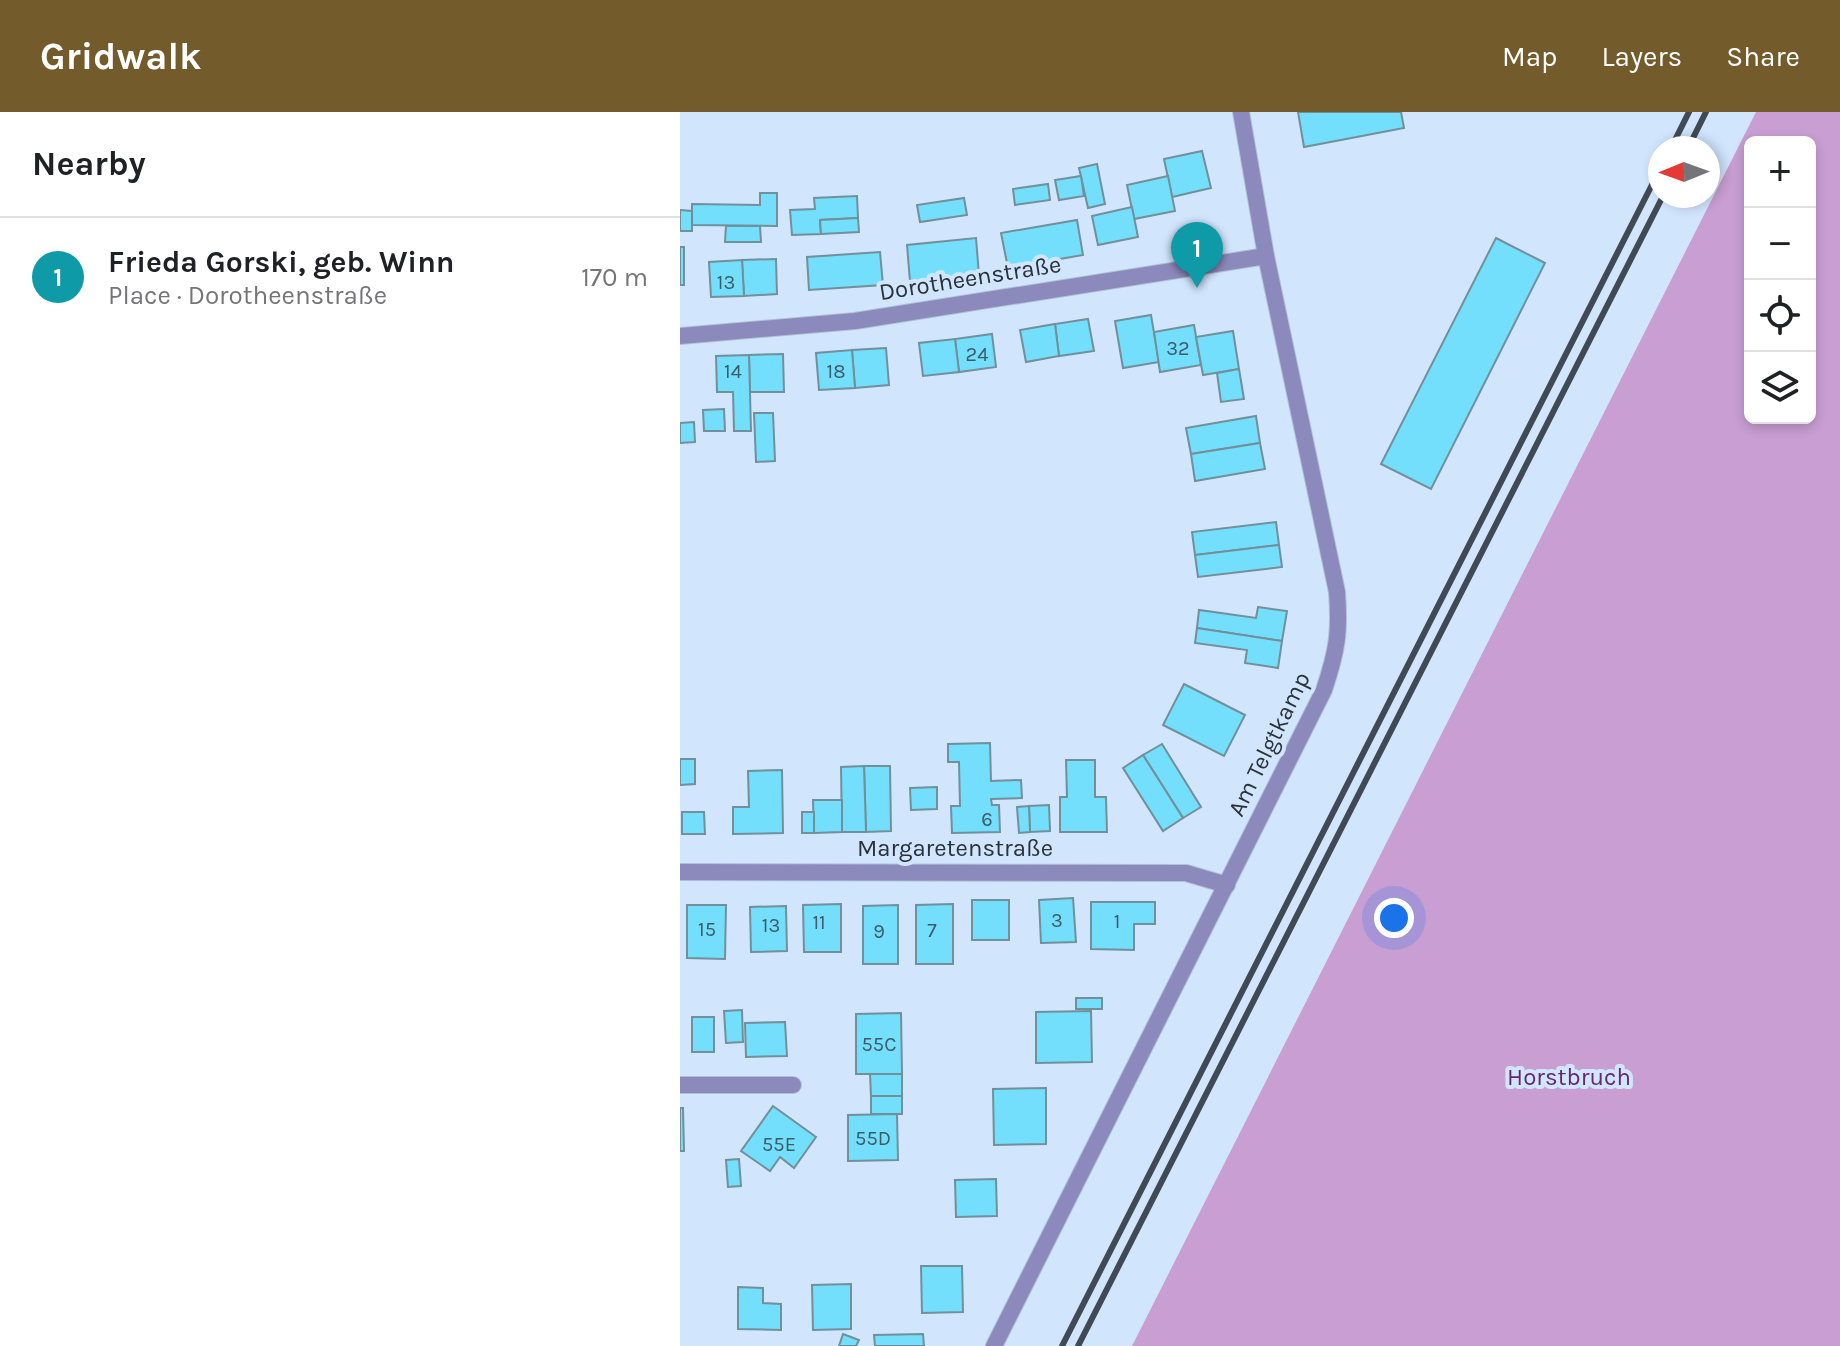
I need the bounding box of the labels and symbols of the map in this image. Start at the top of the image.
north arrow [1648,136,1720,208]
pin: 1 [1171,222,1223,288]
street label: Dorotheenstraße [877,250,1063,306]
house number: 13 [717,271,735,294]
house number: 32 [1166,337,1190,360]
house number: 24 [966,343,988,366]
house number: 14 [724,360,742,383]
house number: 18 [827,360,845,383]
street label: Am Telgtkamp [1222,667,1316,821]
house number: 6 [981,808,993,831]
street label: Margaretenstraße [857,834,1053,862]
your location [1374,898,1414,938]
house number: 3 [1051,909,1063,932]
house number: 1 [1114,910,1120,933]
house number: 11 [812,911,826,934]
house number: 13 [762,914,780,937]
house number: 15 [698,918,716,941]
house number: 7 [927,919,937,942]
house number: 9 [873,920,885,943]
house number: 55C [862,1033,896,1056]
park label: Horstbruch [1507,1063,1631,1091]
house number: 55D [855,1127,891,1150]
house number: 55E [762,1133,796,1156]

